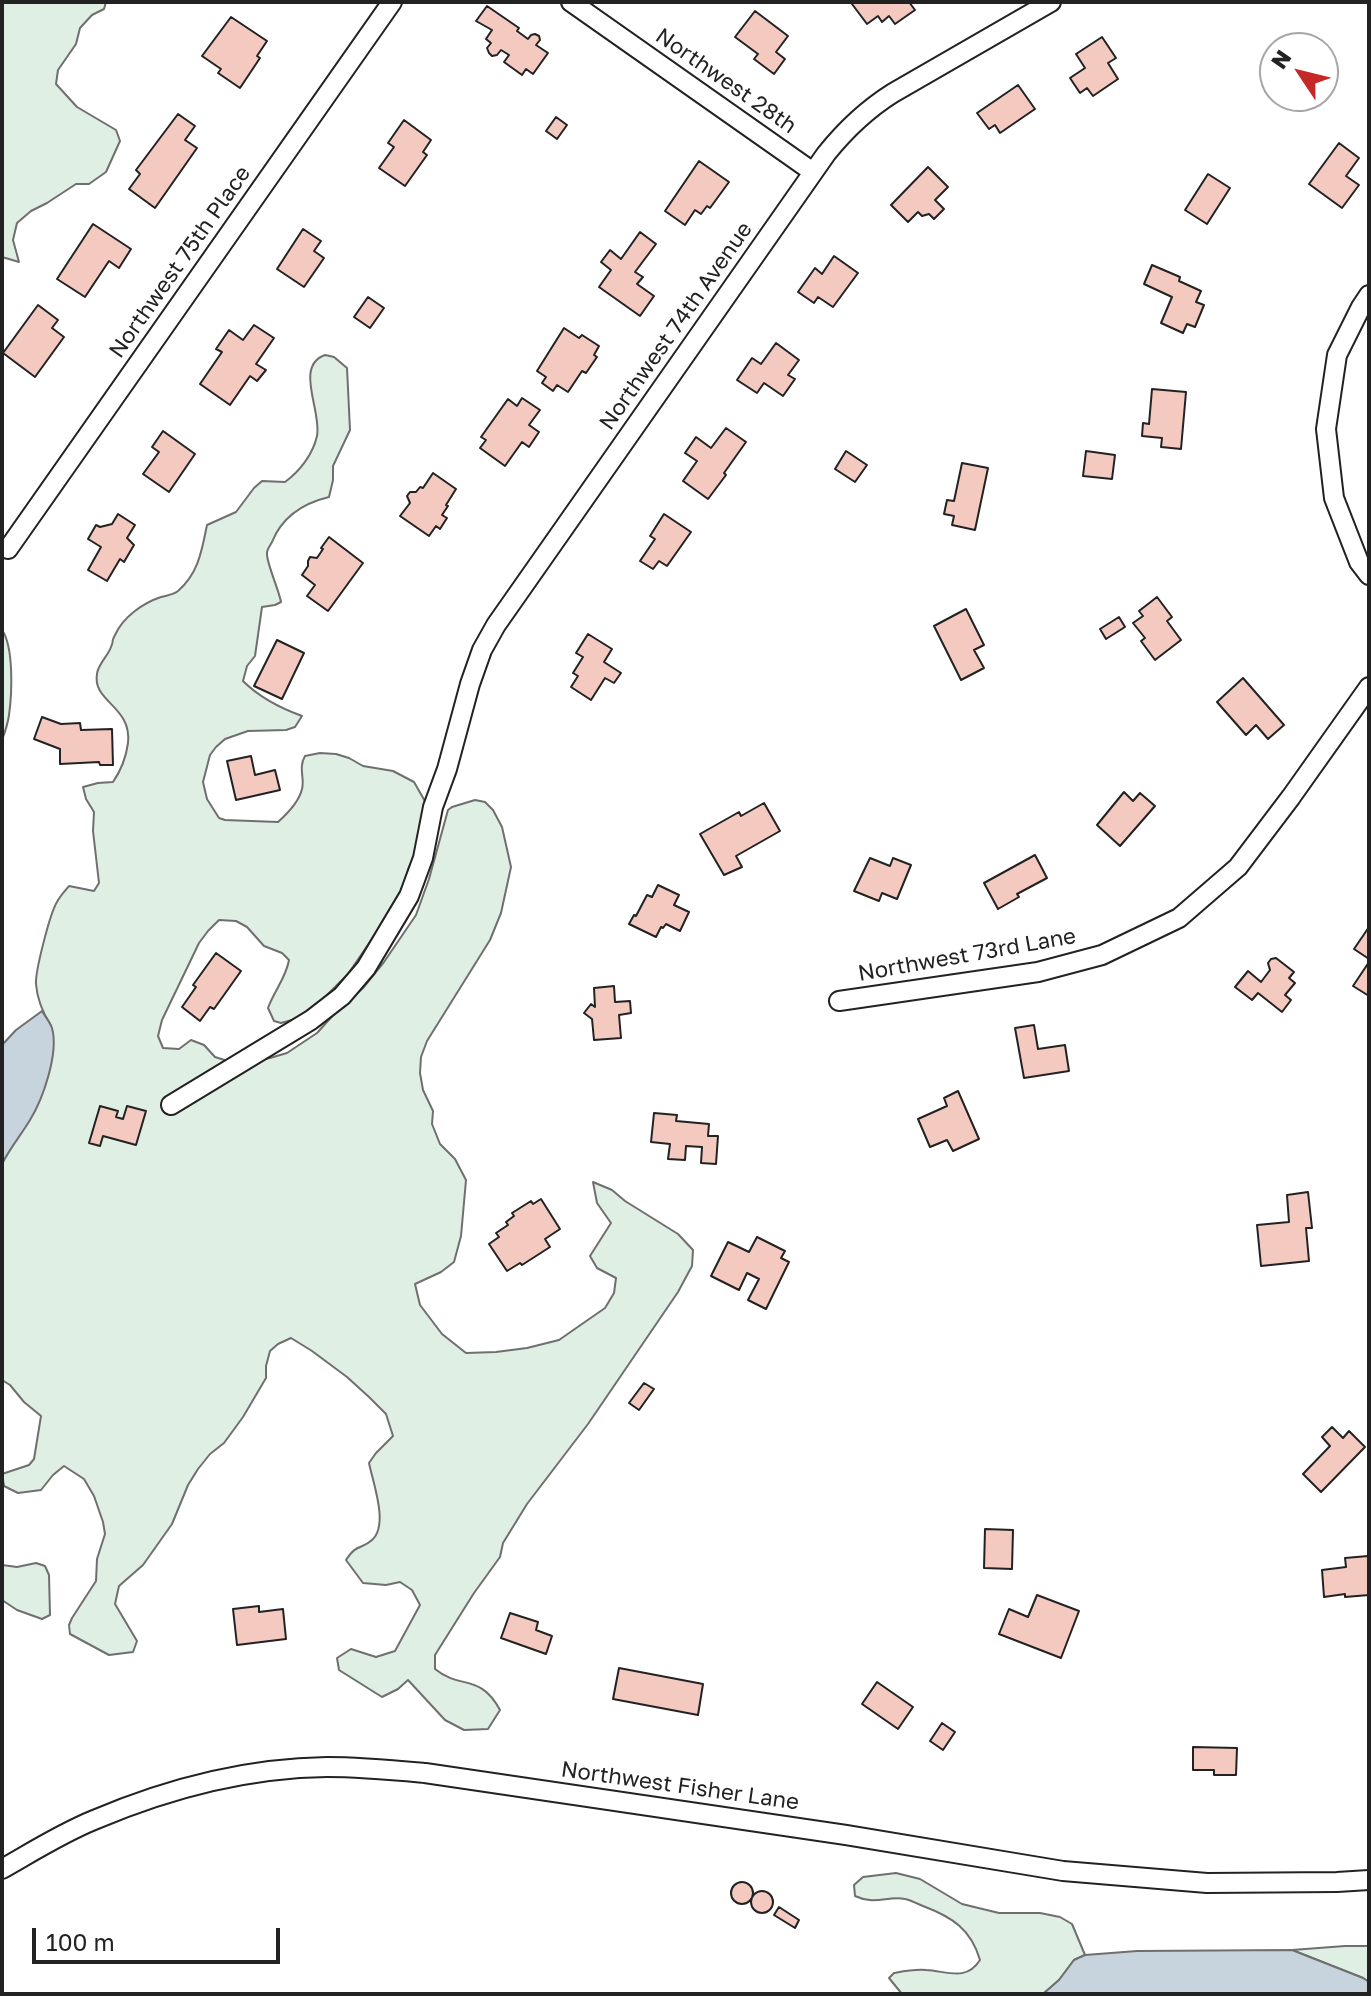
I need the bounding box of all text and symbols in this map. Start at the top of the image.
street label: Northwest 28th [650,23,802,139]
north arrow [1259,32,1339,112]
text: N [1265,45,1296,74]
street label: Northwest 75th Place [104,161,256,363]
street label: Northwest 74th Avenue [594,217,758,435]
street label: Northwest 73rd Lane [856,923,1078,987]
street label: Northwest Fisher Lane [559,1756,801,1816]
scale bar [36,1912,284,1962]
text: 100 m [46,1927,115,1956]

